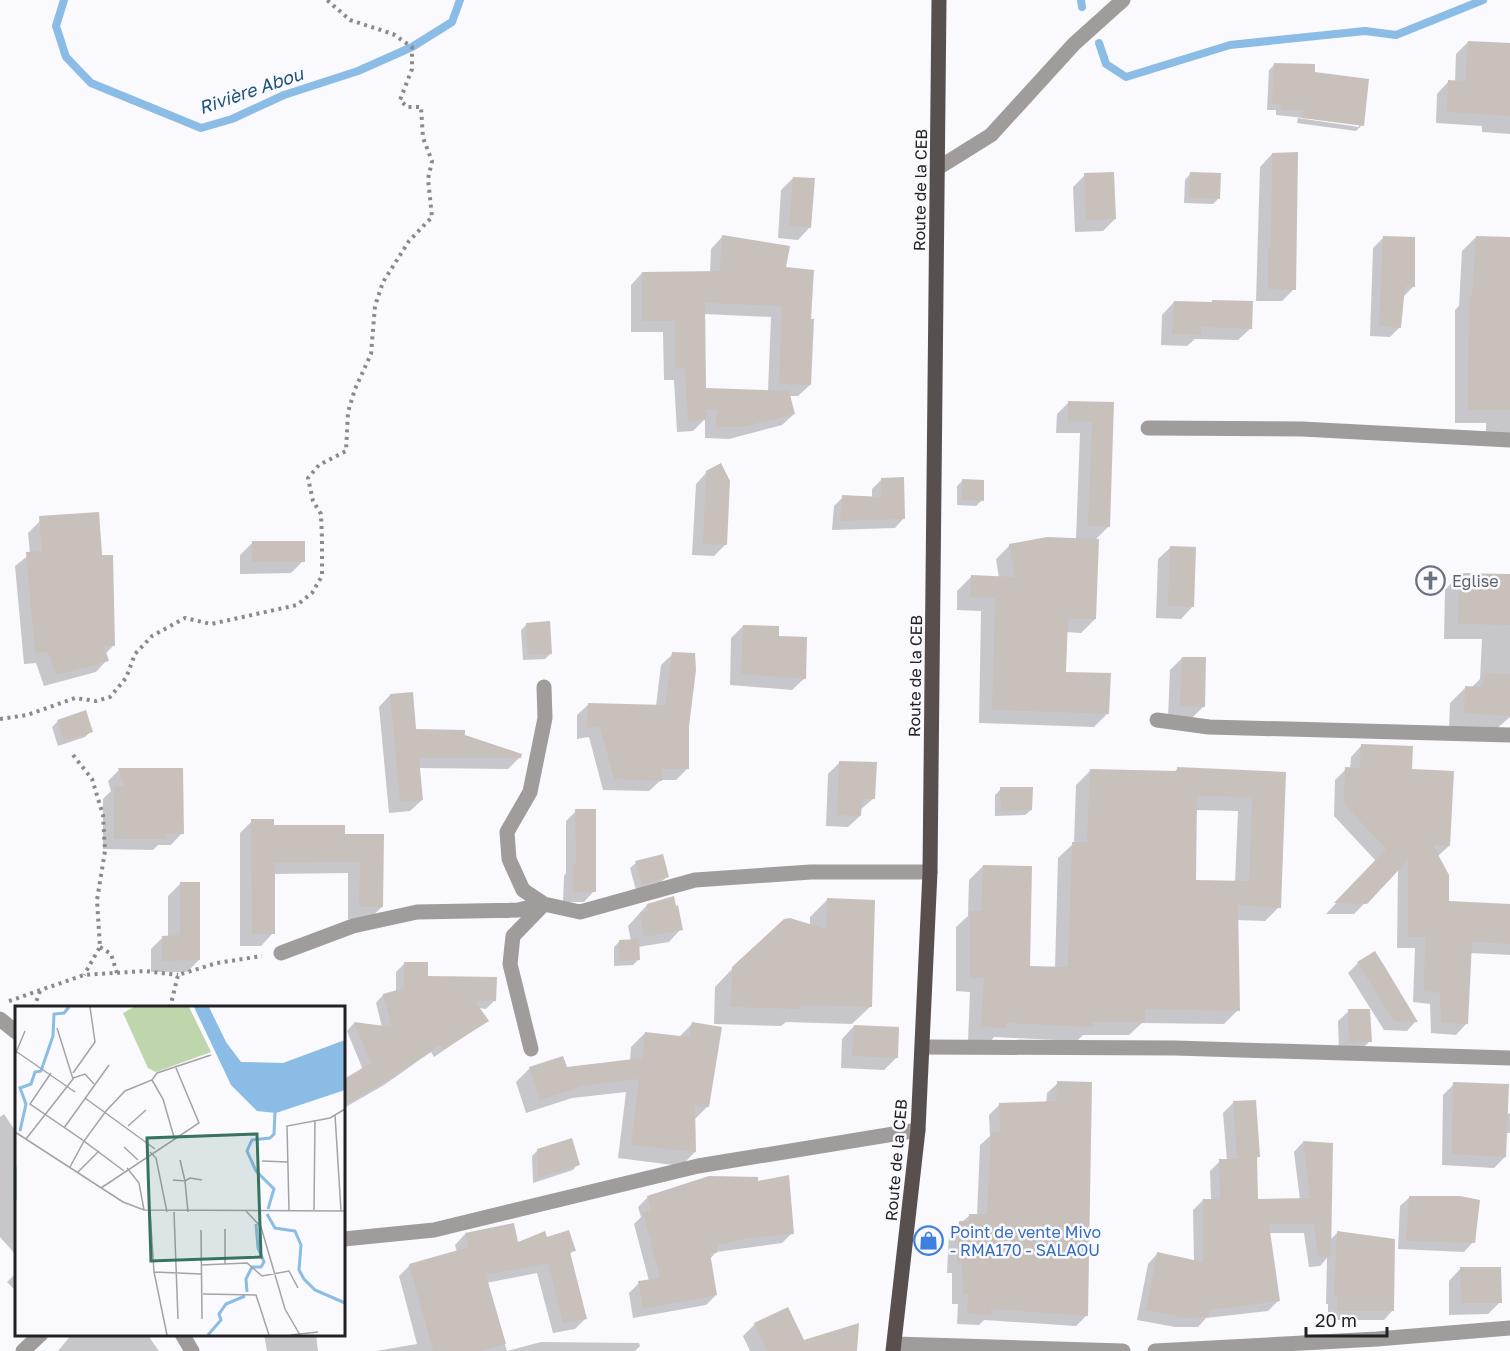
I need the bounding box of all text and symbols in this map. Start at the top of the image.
water label: Rivière Abou [196,62,307,118]
street label: Route de la CEB [909,129,931,251]
church icon: Eglise [1415,565,1447,597]
place label: Eglise [1452,571,1499,591]
street label: Route de la CEB [904,615,926,737]
inset map [15,1006,345,1336]
street label: Route de la CEB [881,1098,911,1222]
place label: Point de vente Mivo - RMA170 - SALAOU [950,1222,1101,1260]
shop icon: Point de vente Mivo - RMA170 - SALAOU [913,1225,945,1257]
scale bar [1306,1300,1387,1338]
text: 20 m [1315,1309,1357,1331]

